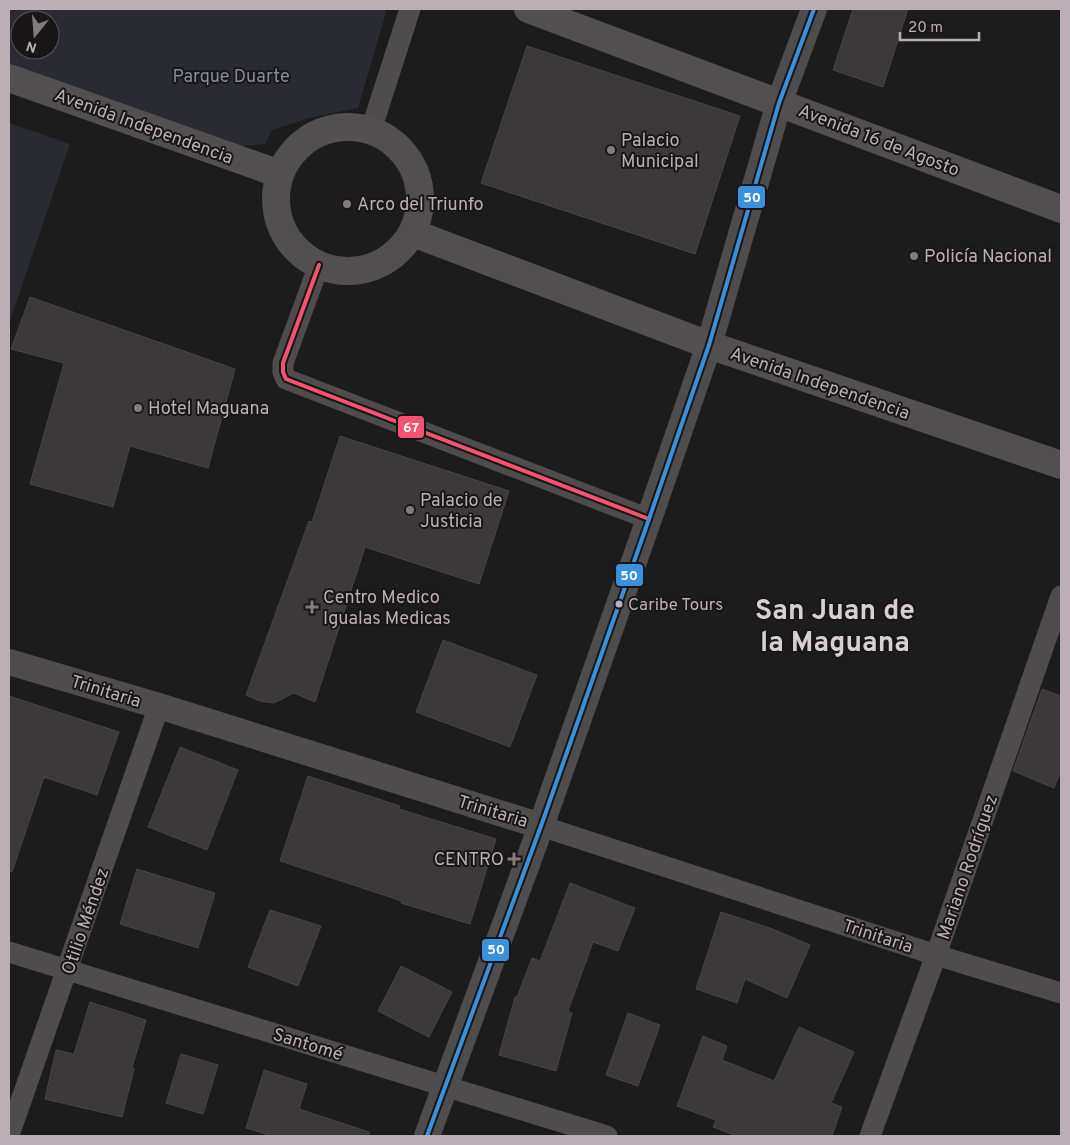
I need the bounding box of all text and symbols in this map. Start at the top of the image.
north arrow [10,10,60,60]
scale bar [900,10,979,42]
text: 20 m [908,19,943,38]
text: N [24,36,39,56]
park label: Parque Duarte [172,66,290,89]
street label: Avenida Independencia [51,84,236,170]
street label: Avenida 16 de Agosto [795,100,962,183]
place label: Palacio Municipal [621,130,699,174]
marker: Palacio Municipal [605,144,617,156]
line badge: 50 [737,185,766,209]
text: 50 [743,190,761,207]
place label: Arco del Triunfo [357,194,484,217]
marker: Arco del Triunfo [341,198,353,210]
place label: Policía Nacional [924,246,1052,269]
marker: Policía Nacional [908,250,920,262]
street label: Avenida Independencia [727,343,912,426]
place label: Hotel Maguana [148,398,269,421]
marker: Hotel Maguana [132,402,144,414]
line badge: 67 [397,415,425,439]
text: 67 [403,420,419,437]
place label: Palacio de Justicia [420,490,503,534]
marker: Palacio de Justicia [404,504,416,516]
line badge: 50 [615,563,644,587]
text: 50 [620,568,638,585]
place label: Centro Medico Igualas Medicas [323,587,451,631]
district label: San Juan de la Maguana [755,594,915,662]
place label: Caribe Tours [628,595,723,617]
marker: Caribe Tours [614,599,624,609]
marker: Centro Medico Igualas Medicas [305,600,319,614]
street label: Trinitaria [68,671,144,714]
street label: Trinitaria [455,791,531,834]
street label: Mariano Rodríguez [933,792,1004,943]
place label: CENTRO [434,849,504,872]
marker: CENTRO [508,853,520,865]
street label: Otilio Méndez [57,865,115,978]
street label: Trinitaria [840,915,916,960]
line badge: 50 [481,938,510,962]
text: 50 [487,942,505,959]
street label: Santomé [270,1024,345,1067]

